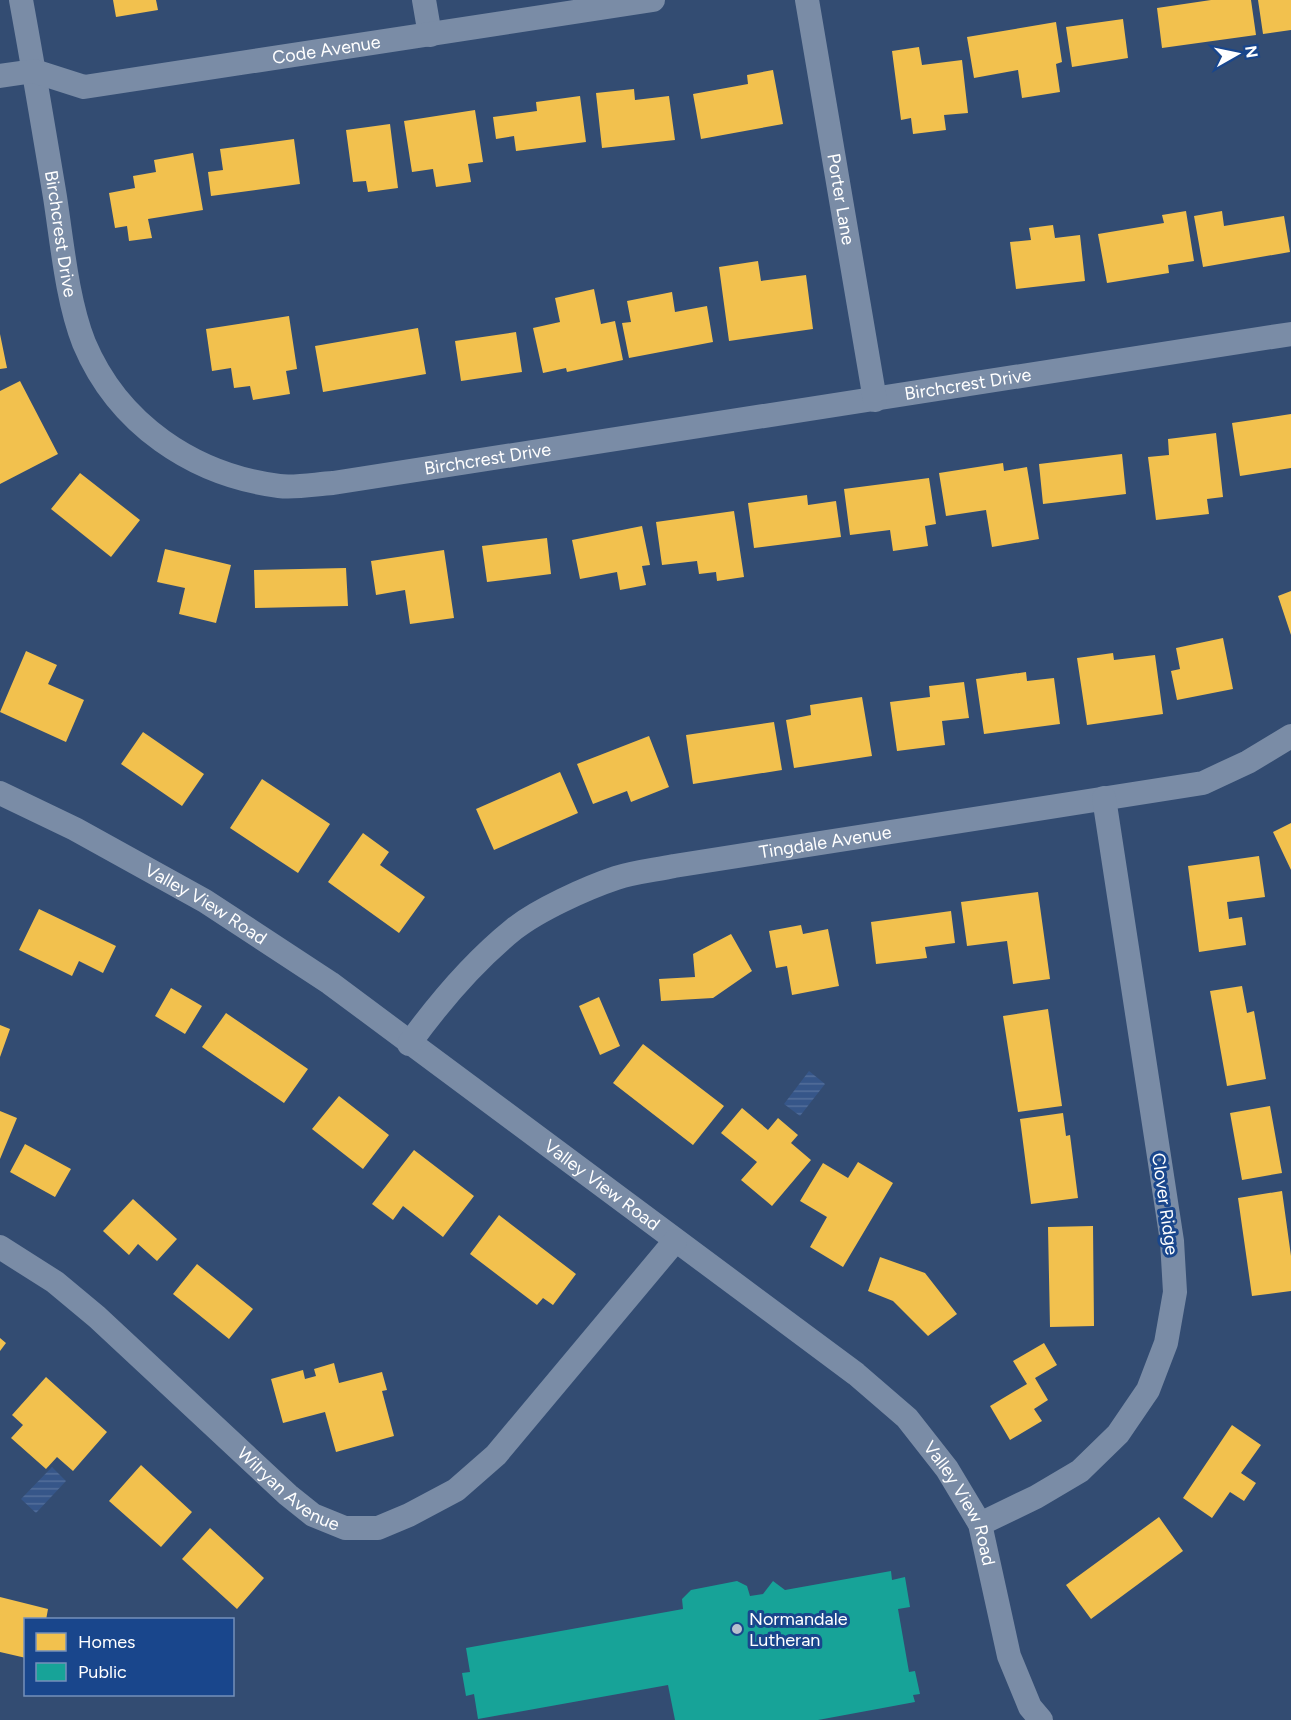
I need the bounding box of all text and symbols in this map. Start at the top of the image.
north arrow [1207,24,1267,84]
street label: Code Avenue [271,31,382,69]
text: N [1241,44,1262,59]
street label: Porter Lane [822,152,859,247]
street label: Birchcrest Drive [40,169,81,299]
street label: Birchcrest Drive [903,364,1033,405]
street label: Birchcrest Drive [423,438,553,480]
street label: Tingdale Avenue [758,821,893,863]
street label: Valley View Road [141,859,271,949]
street label: Valley View Road [540,1135,664,1235]
street label: Clover Ridge [1147,1151,1183,1257]
street label: Valley View Road [918,1437,1000,1568]
street label: Wilryan Avenue [232,1442,343,1536]
place label: Normandale Lutheran [749,1608,848,1651]
legend [24,1618,234,1696]
marker: Normandale Lutheran [730,1622,744,1636]
text: Homes [78,1631,136,1653]
text: Public [78,1661,127,1683]

